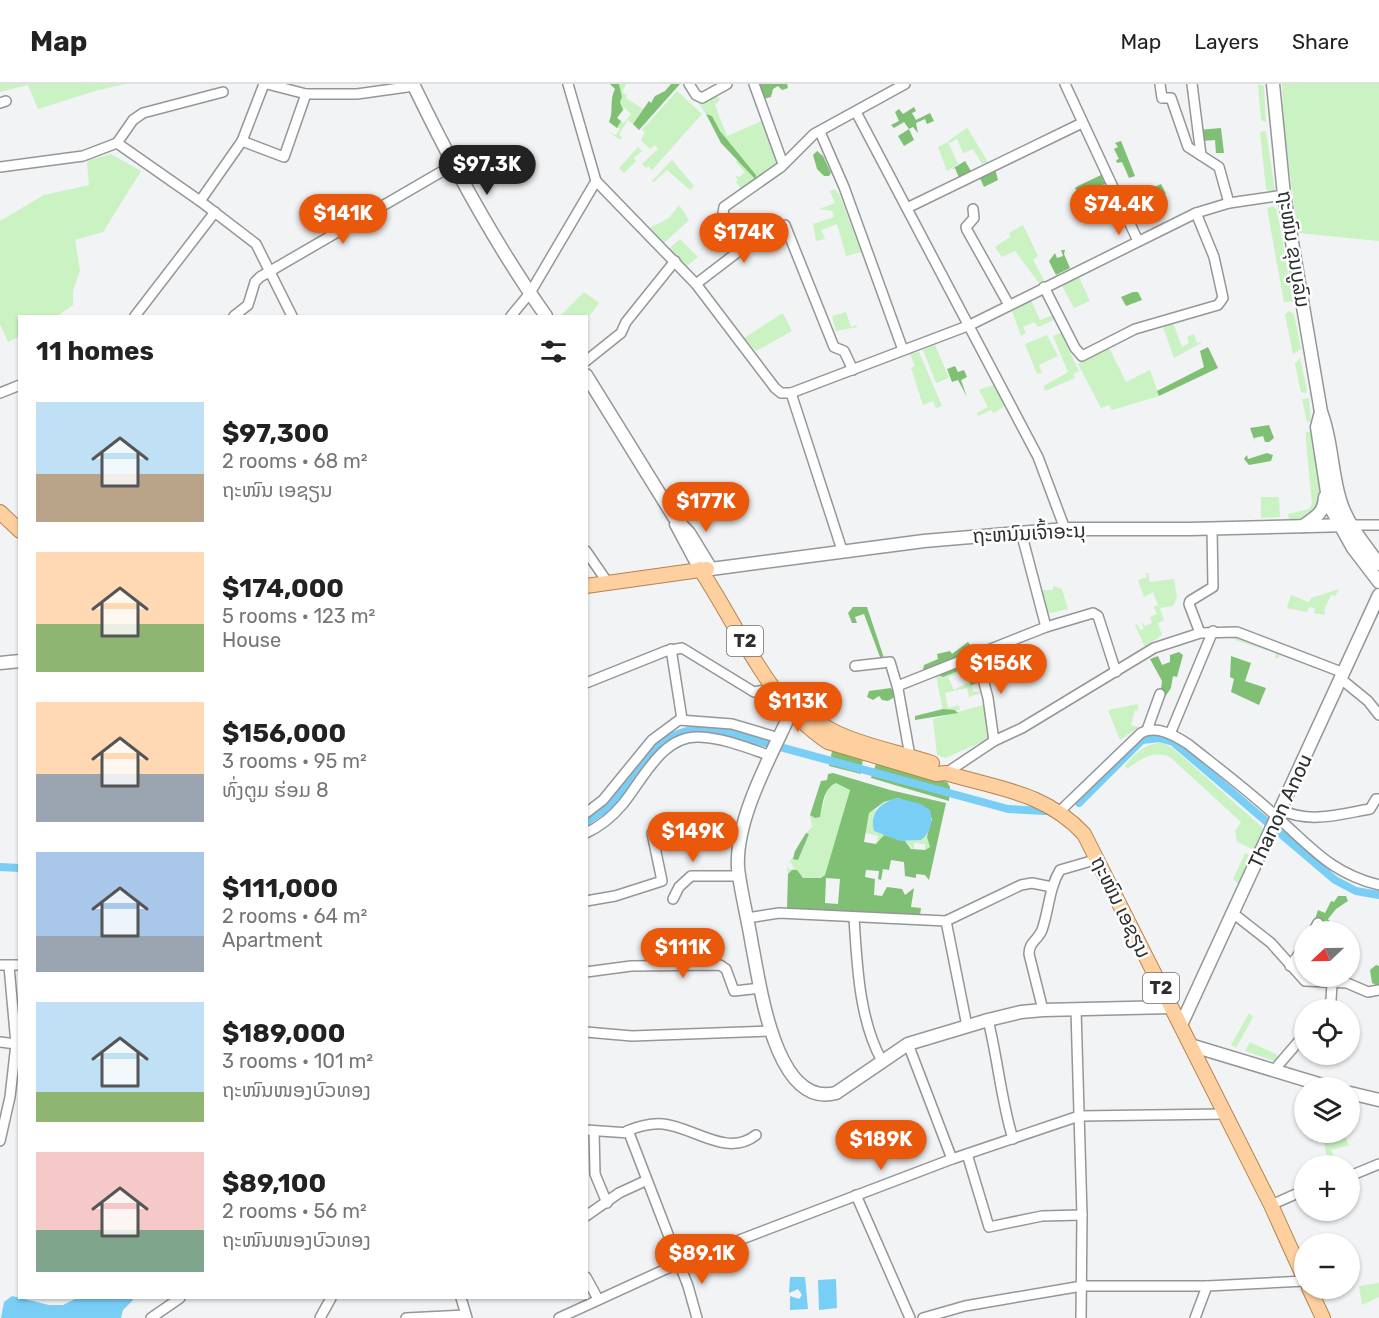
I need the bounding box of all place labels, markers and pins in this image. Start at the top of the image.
pin: $97.3K [438,145,536,196]
pin: $74.4K [1070,185,1168,236]
pin: $141K [301,194,385,245]
pin: $174K [702,213,786,264]
pin: $177K [664,482,748,533]
pin: $156K [959,644,1043,695]
pin: $113K [756,682,840,733]
pin: $149K [651,812,735,863]
pin: $111K [641,928,725,979]
pin: $189K [839,1120,923,1171]
pin: $89.1K [653,1234,751,1285]

